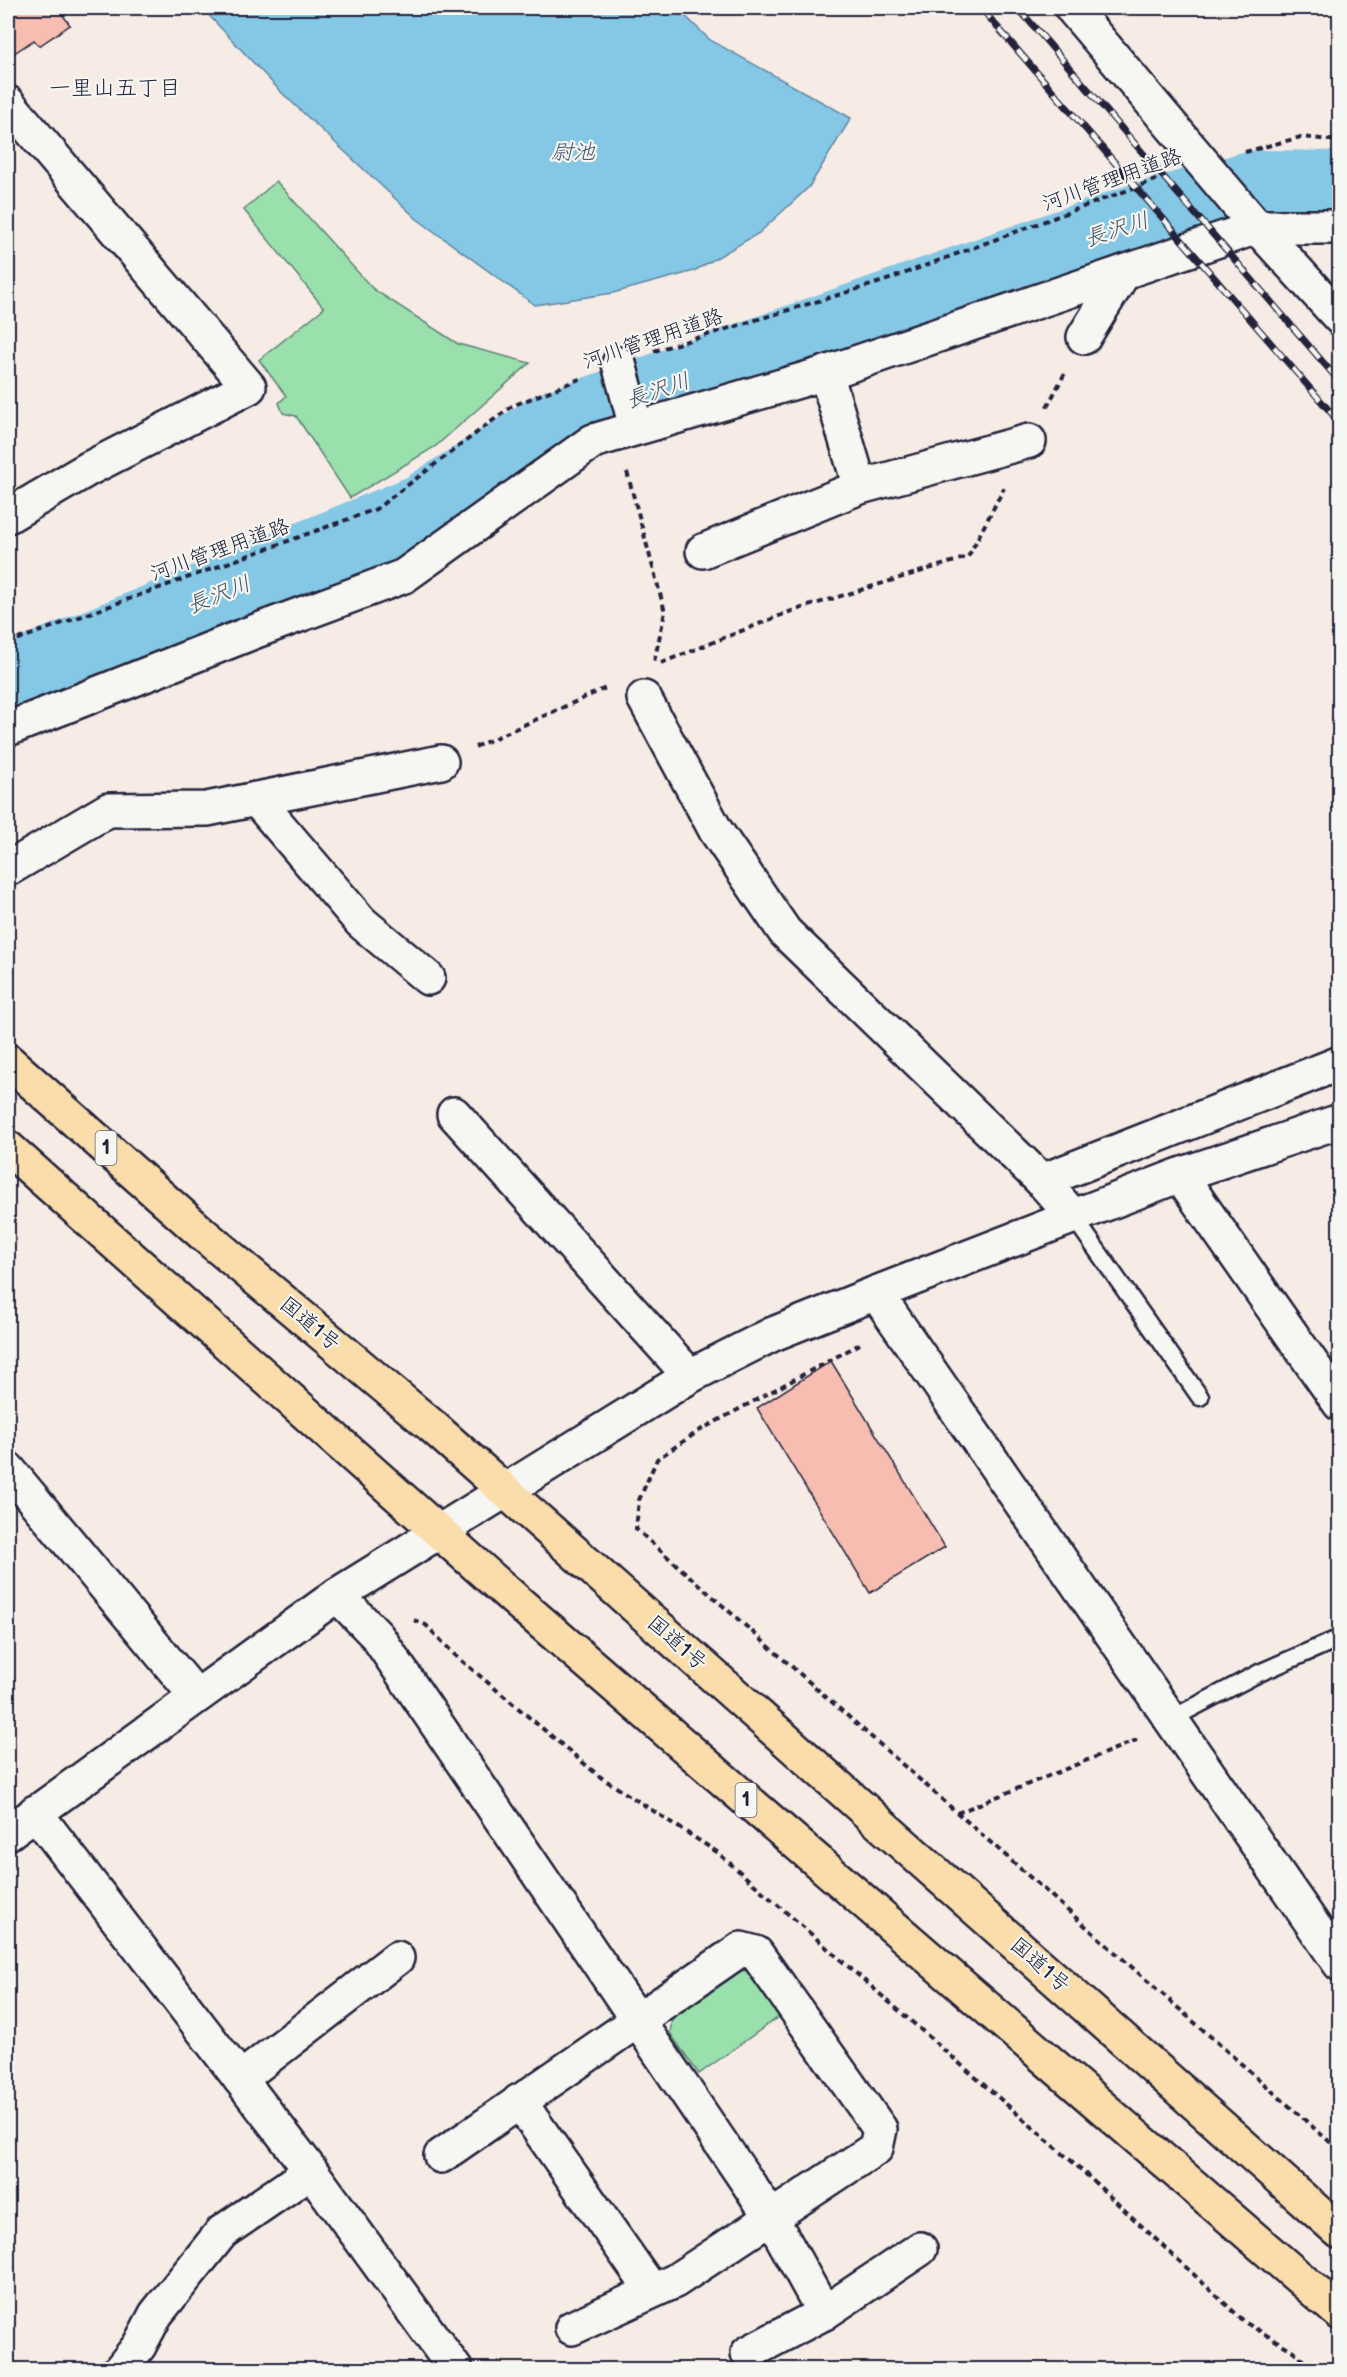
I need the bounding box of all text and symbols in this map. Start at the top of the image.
district label: 一里山五丁目 [49,75,181,102]
water label: 尉池 [551,139,596,166]
street label: 河川管理用道路 [1039,143,1185,217]
water label: 長沢川 [1081,207,1153,253]
street label: 河川管理用道路 [579,303,727,375]
water label: 長沢川 [622,367,694,415]
street label: 河川管理用道路 [147,513,293,587]
water label: 長沢川 [183,570,255,620]
road number: 1 [96,1131,116,1165]
street label: 国道1号 [275,1292,345,1356]
street label: 国道1号 [642,1610,712,1676]
road number: 1 [736,1783,756,1817]
street label: 国道1号 [1005,1932,1075,1998]

